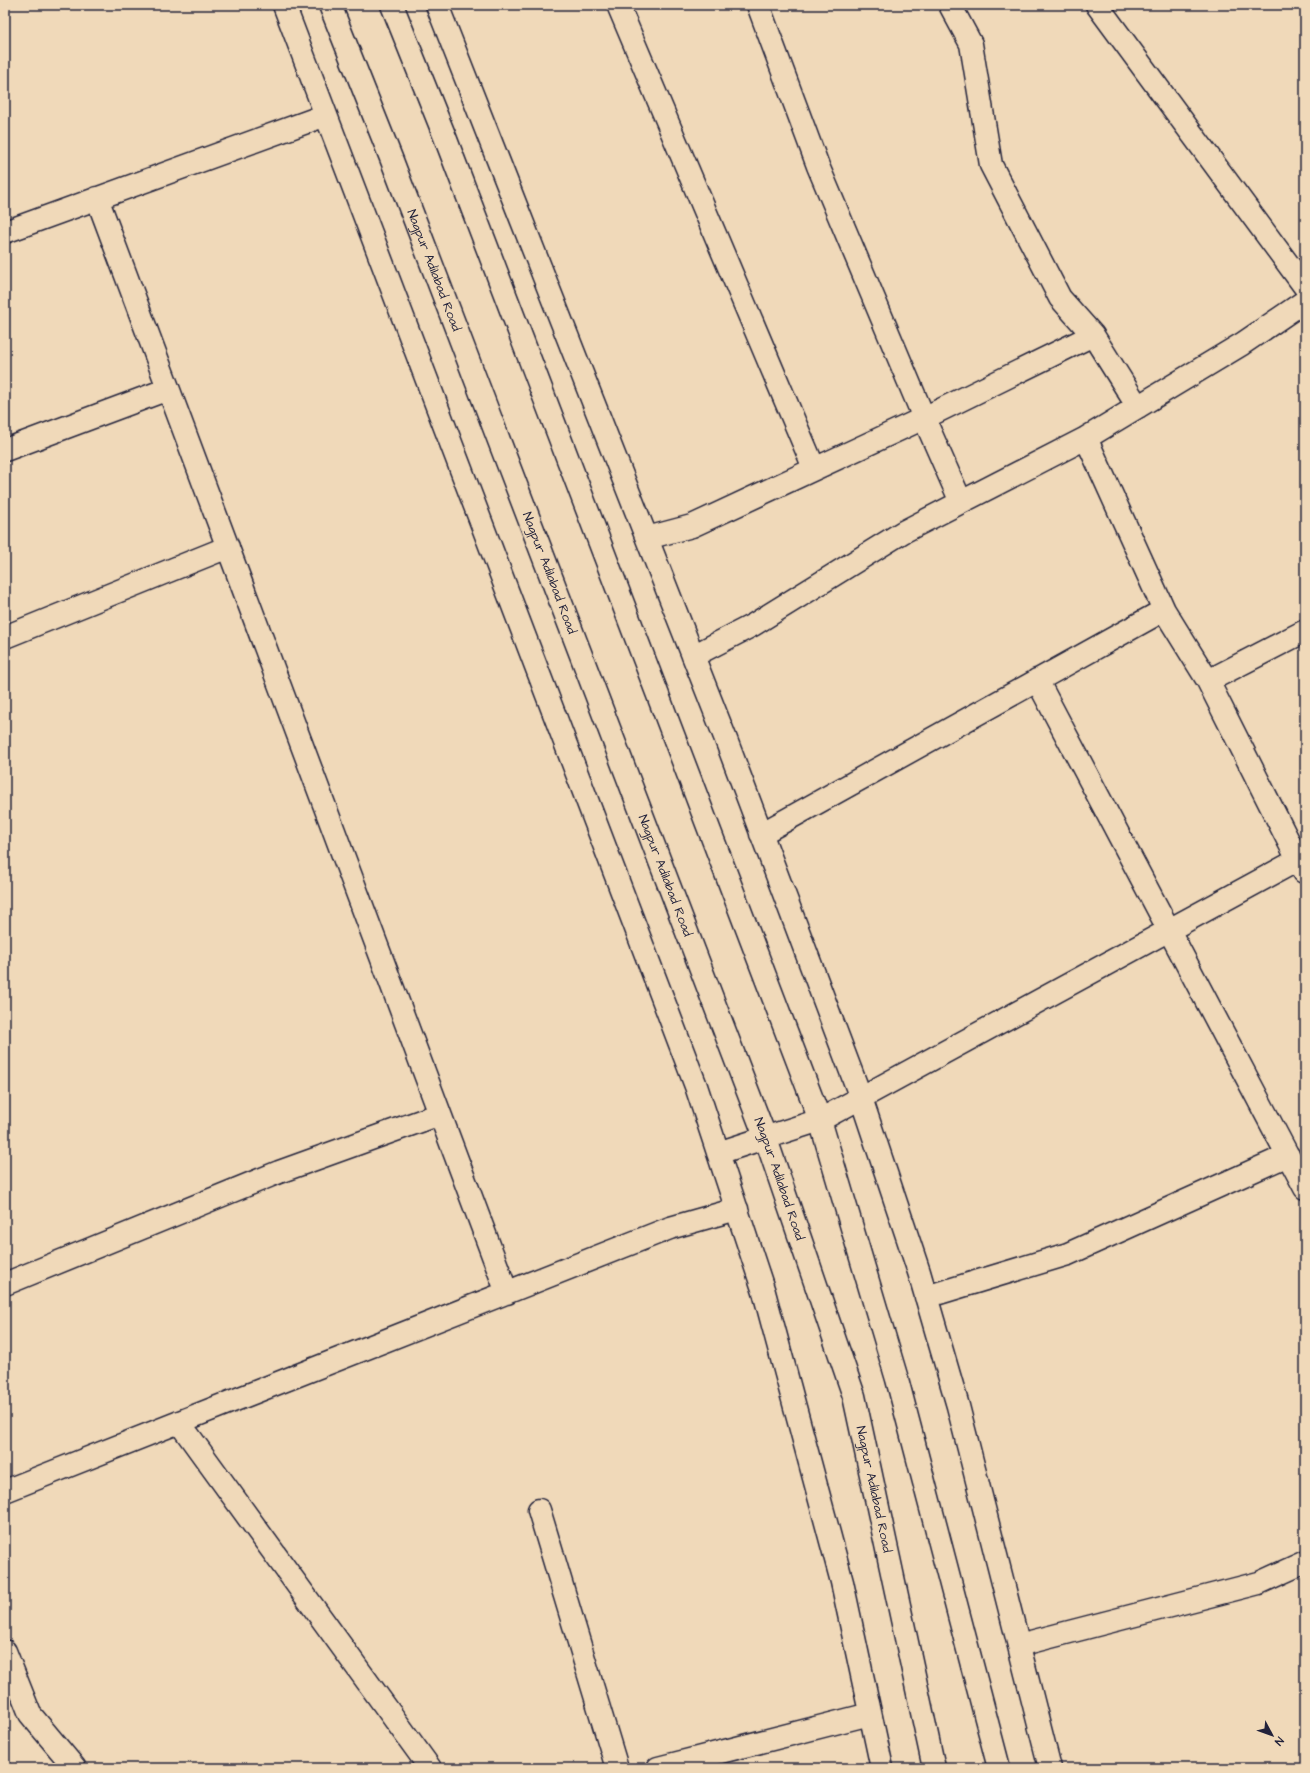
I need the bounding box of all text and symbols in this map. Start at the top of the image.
street label: Nagpur Adilabad Road [402,207,466,334]
street label: Nagpur Adilabad Road [518,509,581,637]
street label: Nagpur Adilabad Road [634,812,697,939]
street label: Nagpur Adilabad Road [750,1115,809,1243]
street label: Nagpur Adilabad Road [852,1424,896,1555]
north arrow [1252,1715,1292,1755]
text: N [1271,1734,1287,1749]

